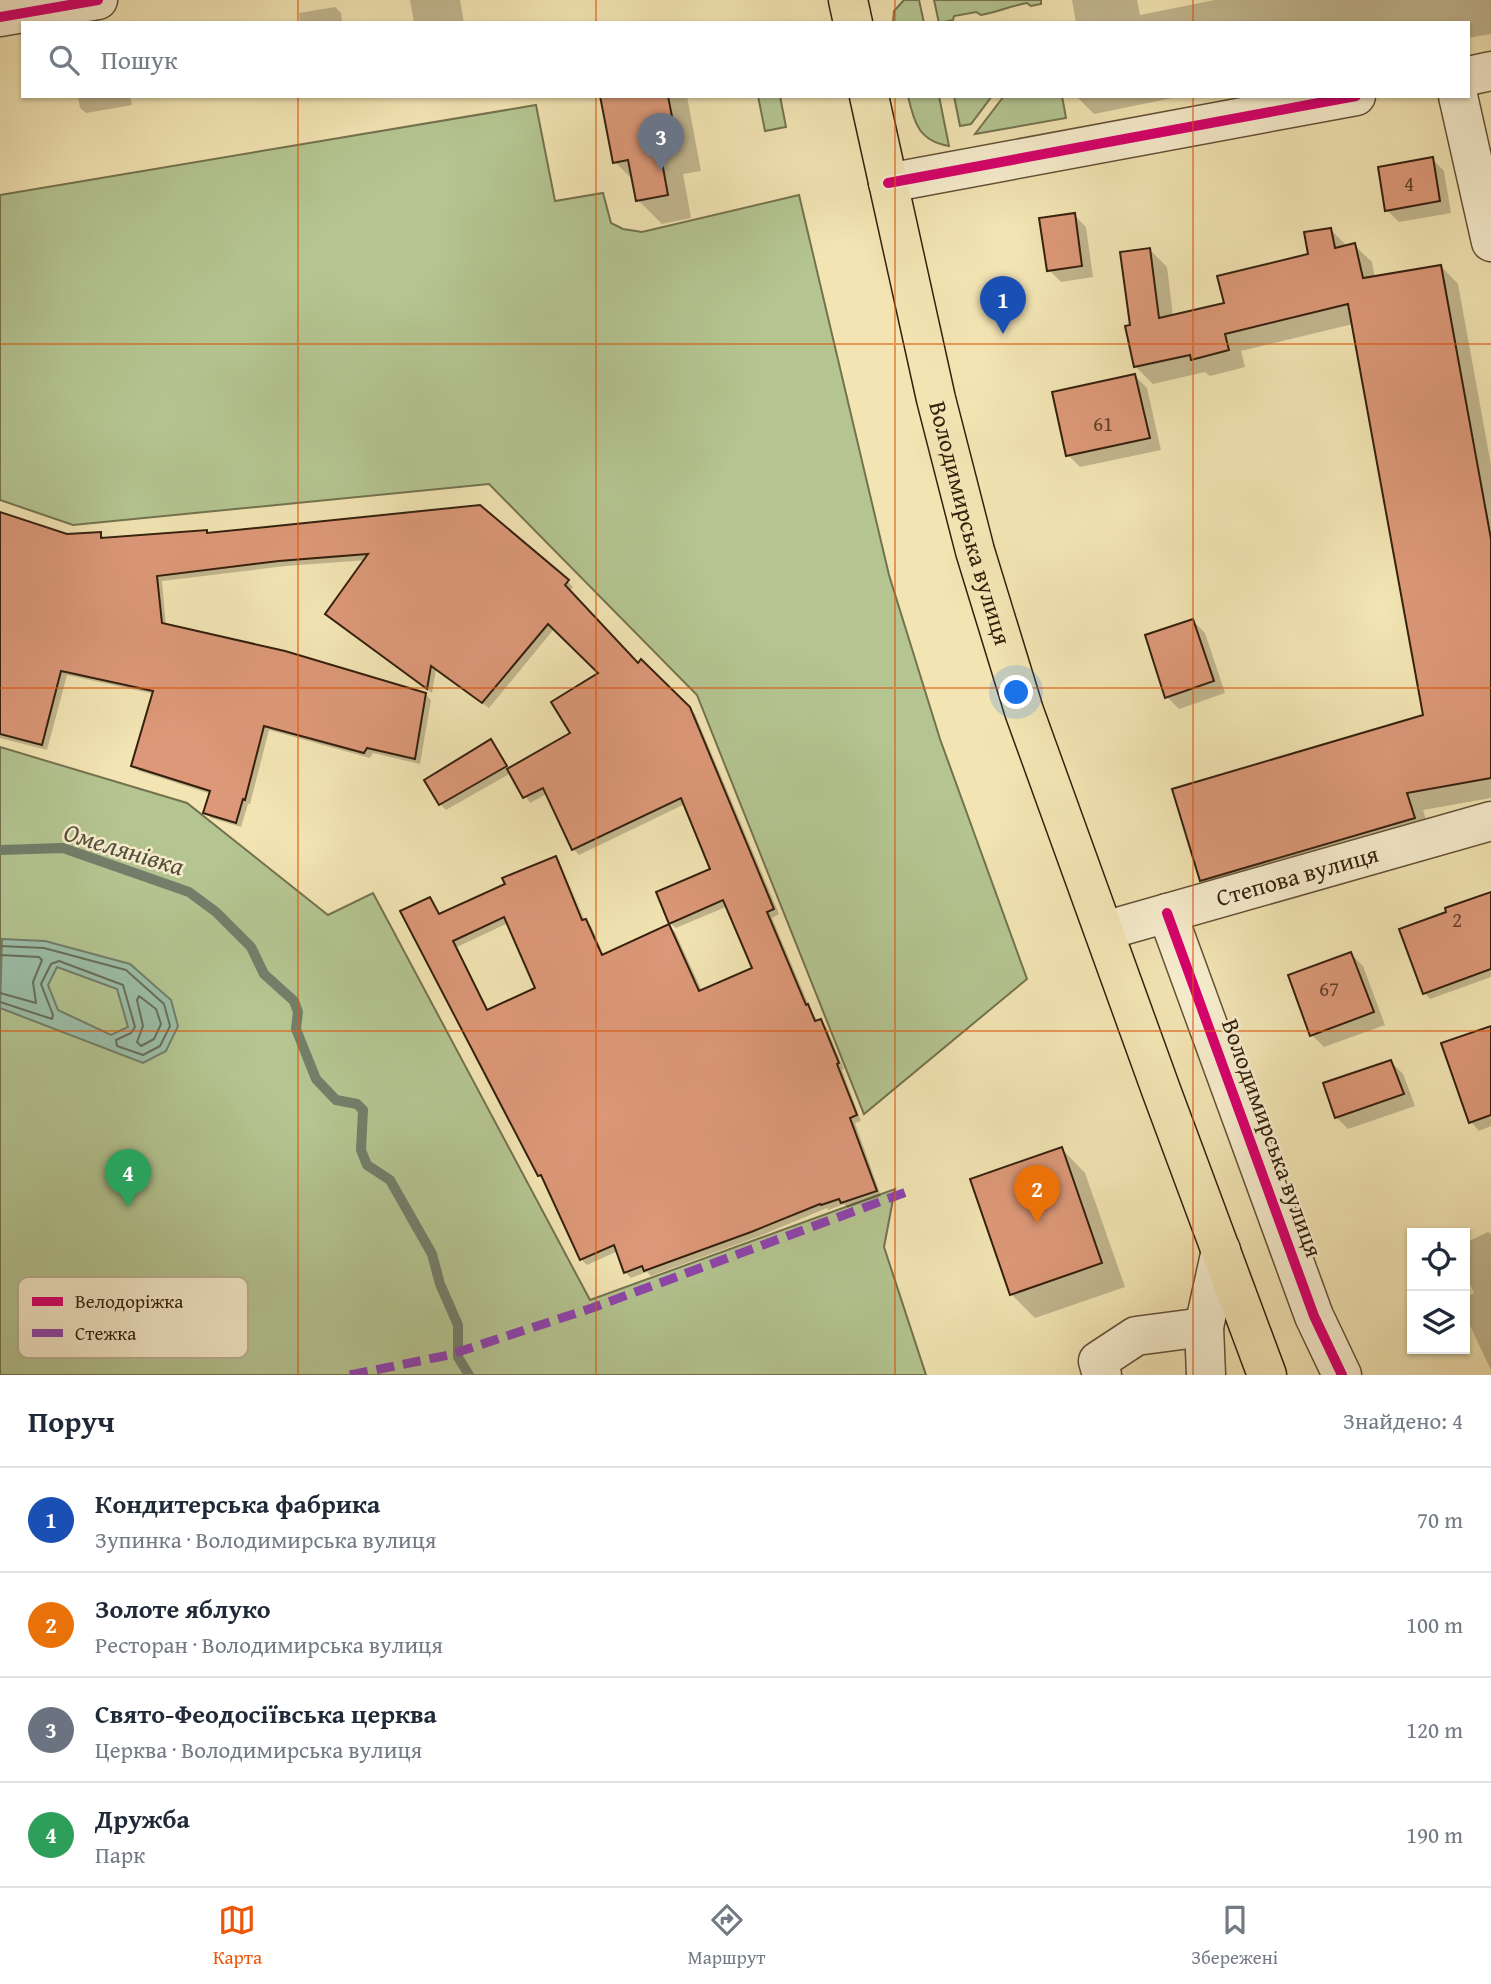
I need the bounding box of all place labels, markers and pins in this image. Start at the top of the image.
pin: 3 [638,113,684,171]
pin: 1 [980,276,1026,334]
pin: 4 [105,1149,151,1207]
pin: 2 [1014,1165,1060,1223]

